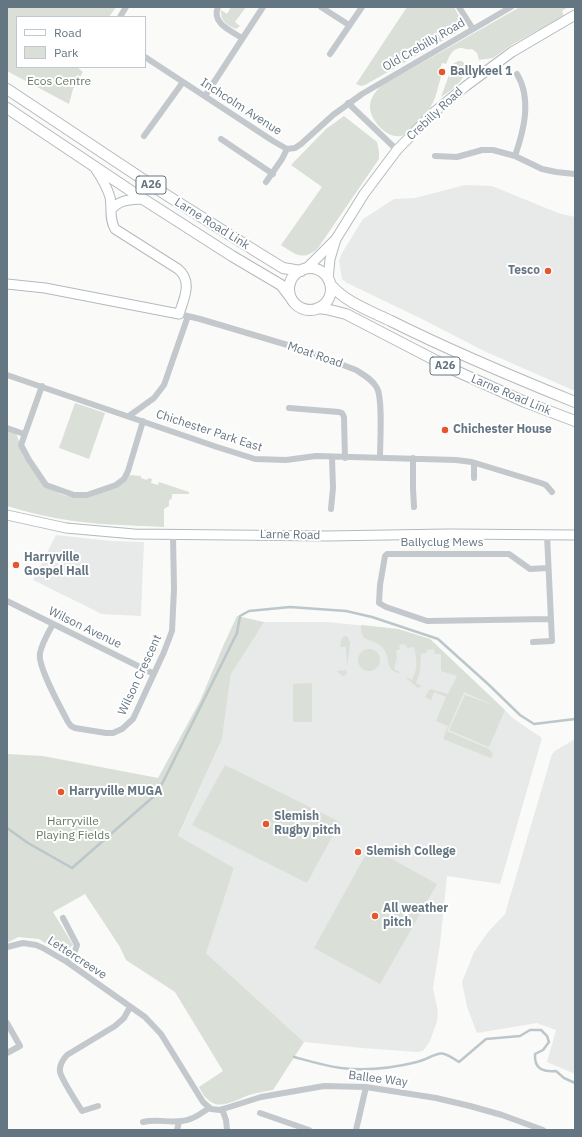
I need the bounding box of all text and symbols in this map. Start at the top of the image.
legend [16,16,146,68]
street label: Old Crebilly Road [380,16,468,74]
text: Road [54,25,82,40]
text: Park [54,45,78,60]
place label: Ballykeel 1 [450,65,512,79]
marker: Ballykeel 1 [437,67,447,77]
park label: Ecos Centre [27,75,91,89]
street label: Inchcolm Avenue [198,75,284,139]
street label: Crebilly Road [404,84,466,144]
road number: A26 [136,176,166,194]
street label: Larne Road Link [172,195,252,253]
place label: Tesco [508,264,540,278]
marker: Tesco [543,266,553,276]
street label: Moat Road [285,339,345,371]
road number: A26 [430,357,460,375]
street label: Larne Road Link [469,372,553,418]
street label: Chichester Park East [154,407,264,455]
place label: Chichester House [453,423,552,437]
marker: Chichester House [440,425,450,435]
street label: Larne Road [260,527,320,543]
street label: Ballyclug Mews [400,536,484,550]
place label: Harryville Gospel Hall [24,551,89,579]
marker: Harryville Gospel Hall [11,560,21,570]
street label: Wilson Avenue [46,604,124,652]
street label: Wilson Crescent [115,633,165,717]
place label: Harryville MUGA [69,785,162,799]
marker: Harryville MUGA [56,787,66,797]
place label: Slemish Rugby pitch [274,810,341,838]
park label: Harryville Playing Fields [36,815,110,843]
marker: Slemish Rugby pitch [261,819,271,829]
place label: Slemish College [366,845,456,859]
marker: Slemish College [353,847,363,857]
place label: All weather pitch [383,902,448,930]
marker: All weather pitch [370,911,380,921]
street label: Lettercreeve [45,934,109,982]
street label: Ballee Way [348,1068,408,1090]

